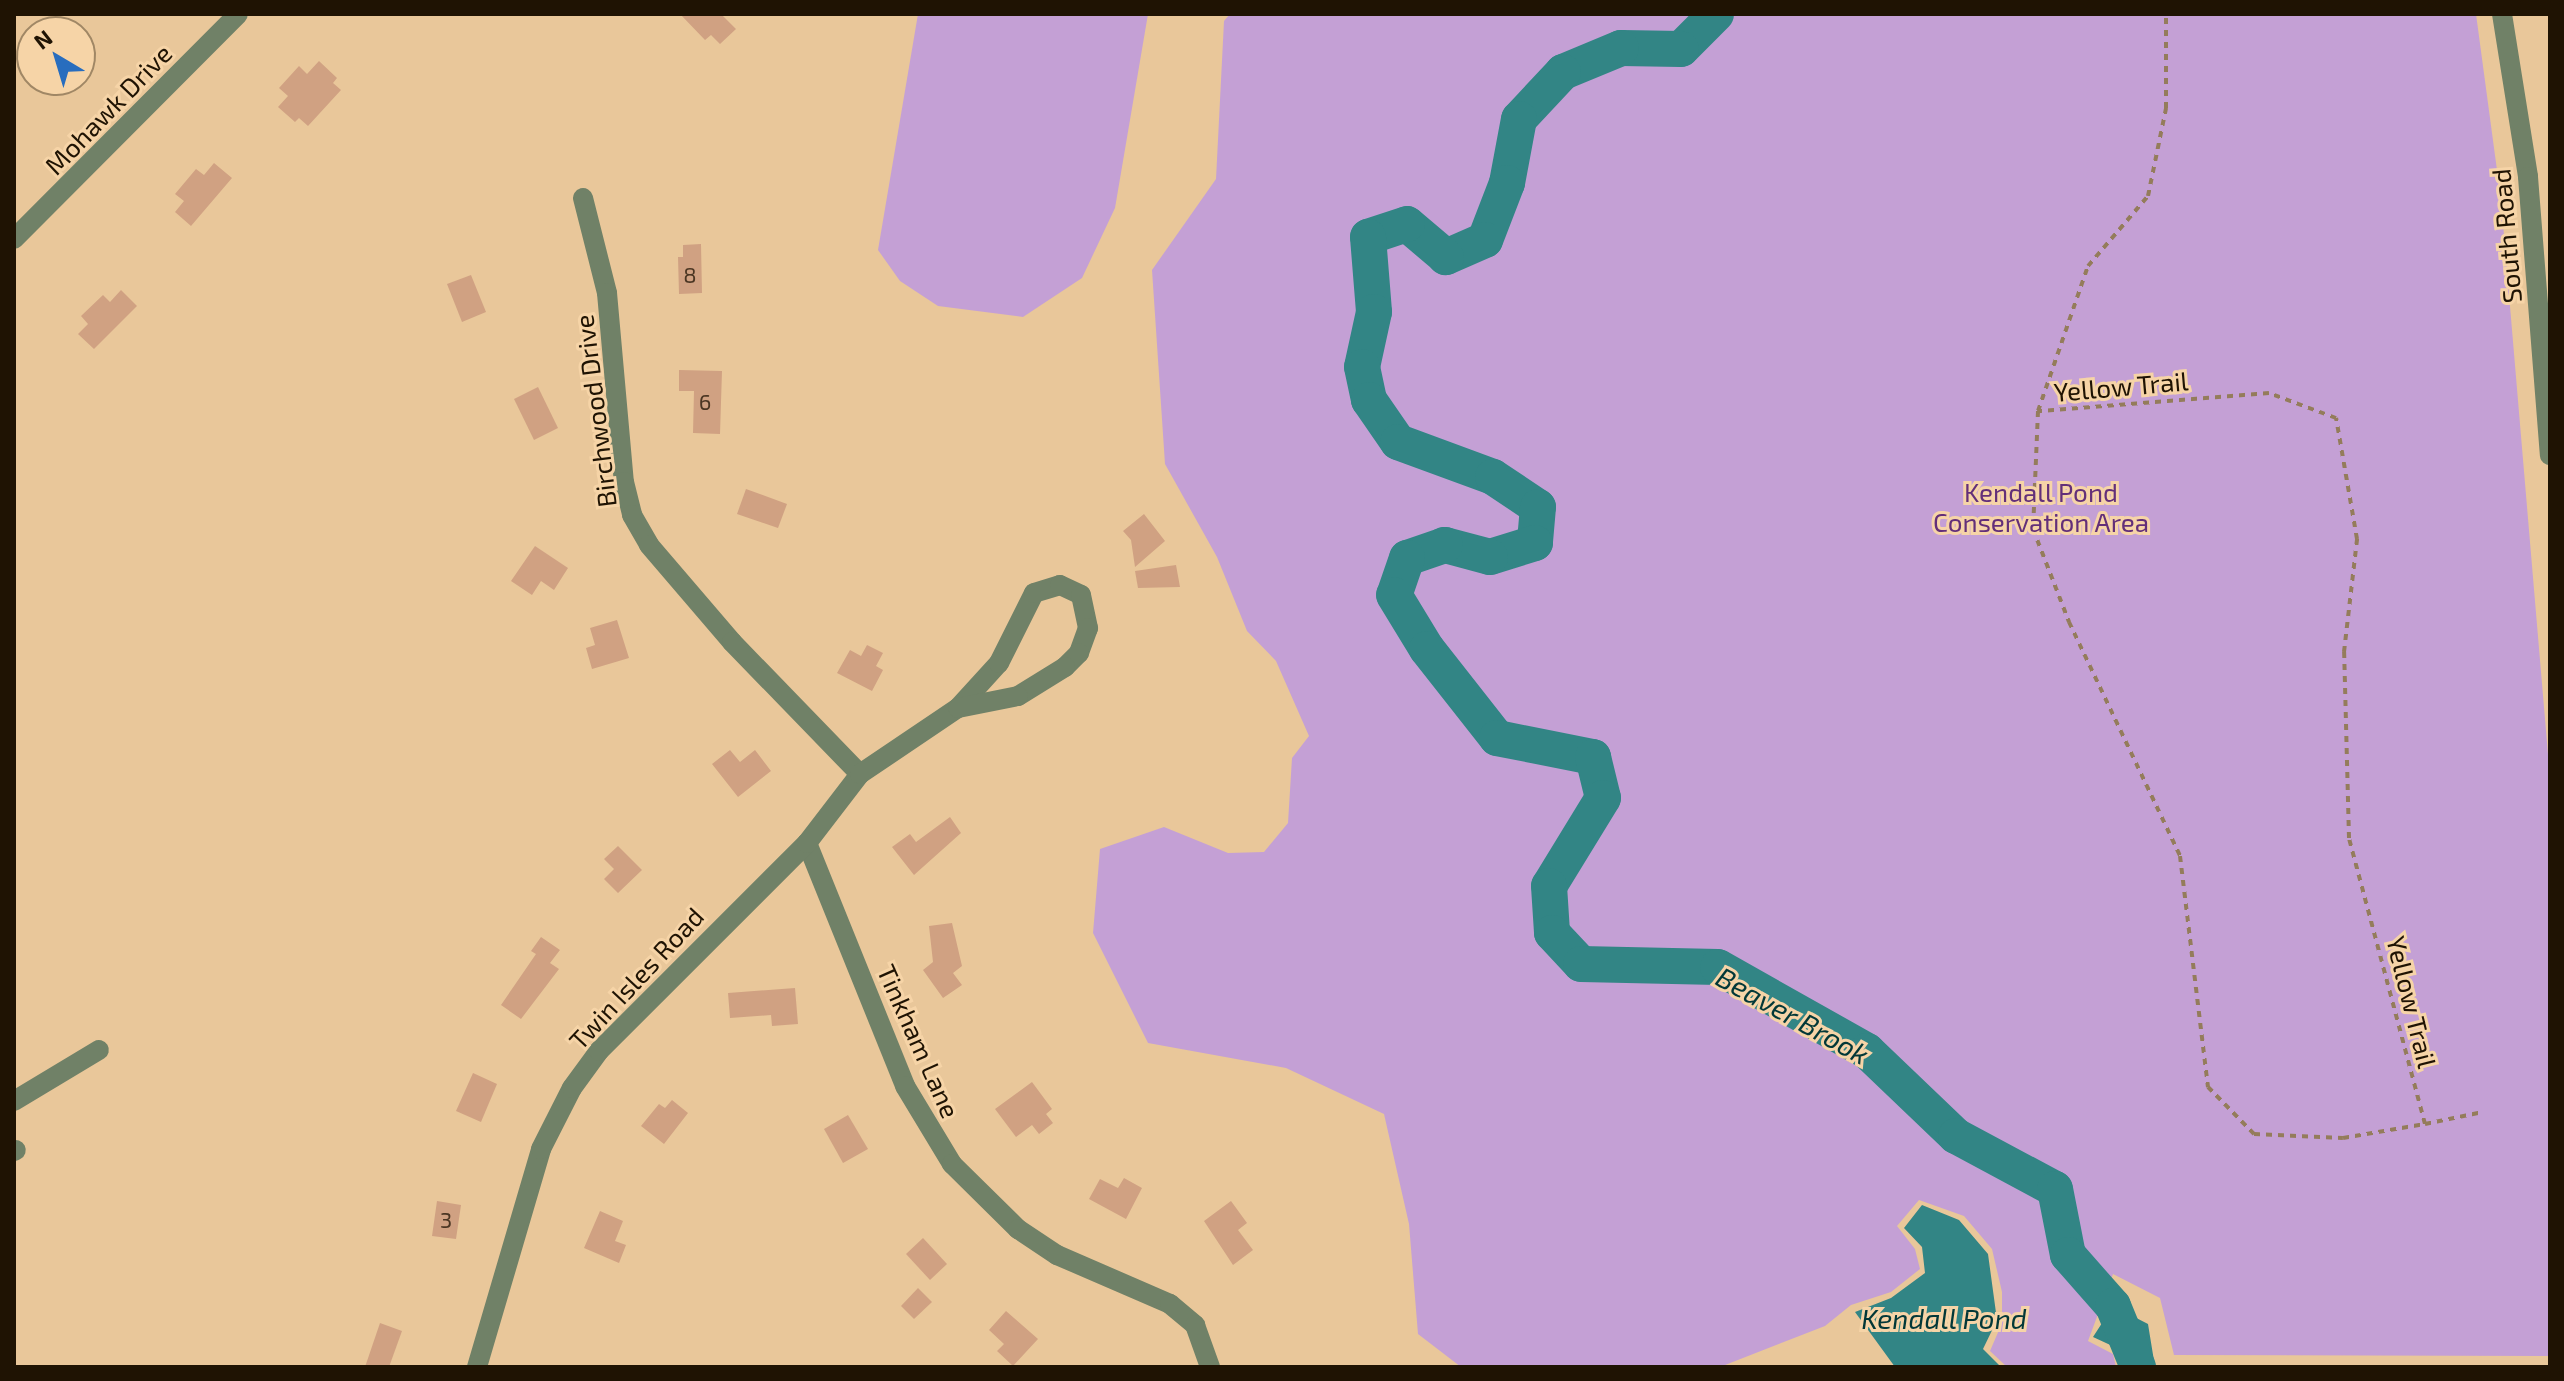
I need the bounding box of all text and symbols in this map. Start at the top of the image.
north arrow [16,16,96,96]
text: N [28,24,57,54]
street label: Mohawk Drive [38,37,178,181]
street label: South Road [2485,167,2527,305]
house number: 8 [683,262,697,288]
street label: Birchwood Drive [568,313,622,509]
street label: Yellow Trail [2052,365,2190,407]
house number: 6 [699,389,711,415]
park label: Kendall Pond Conservation Area [1933,476,2149,538]
street label: Twin Isles Road [562,901,710,1055]
street label: Yellow Trail [2380,932,2444,1072]
street label: Tinkham Lane [871,959,967,1123]
water label: Beaver Brook [1710,959,1876,1071]
house number: 3 [440,1207,452,1233]
water label: Kendall Pond [1861,1301,2027,1335]

